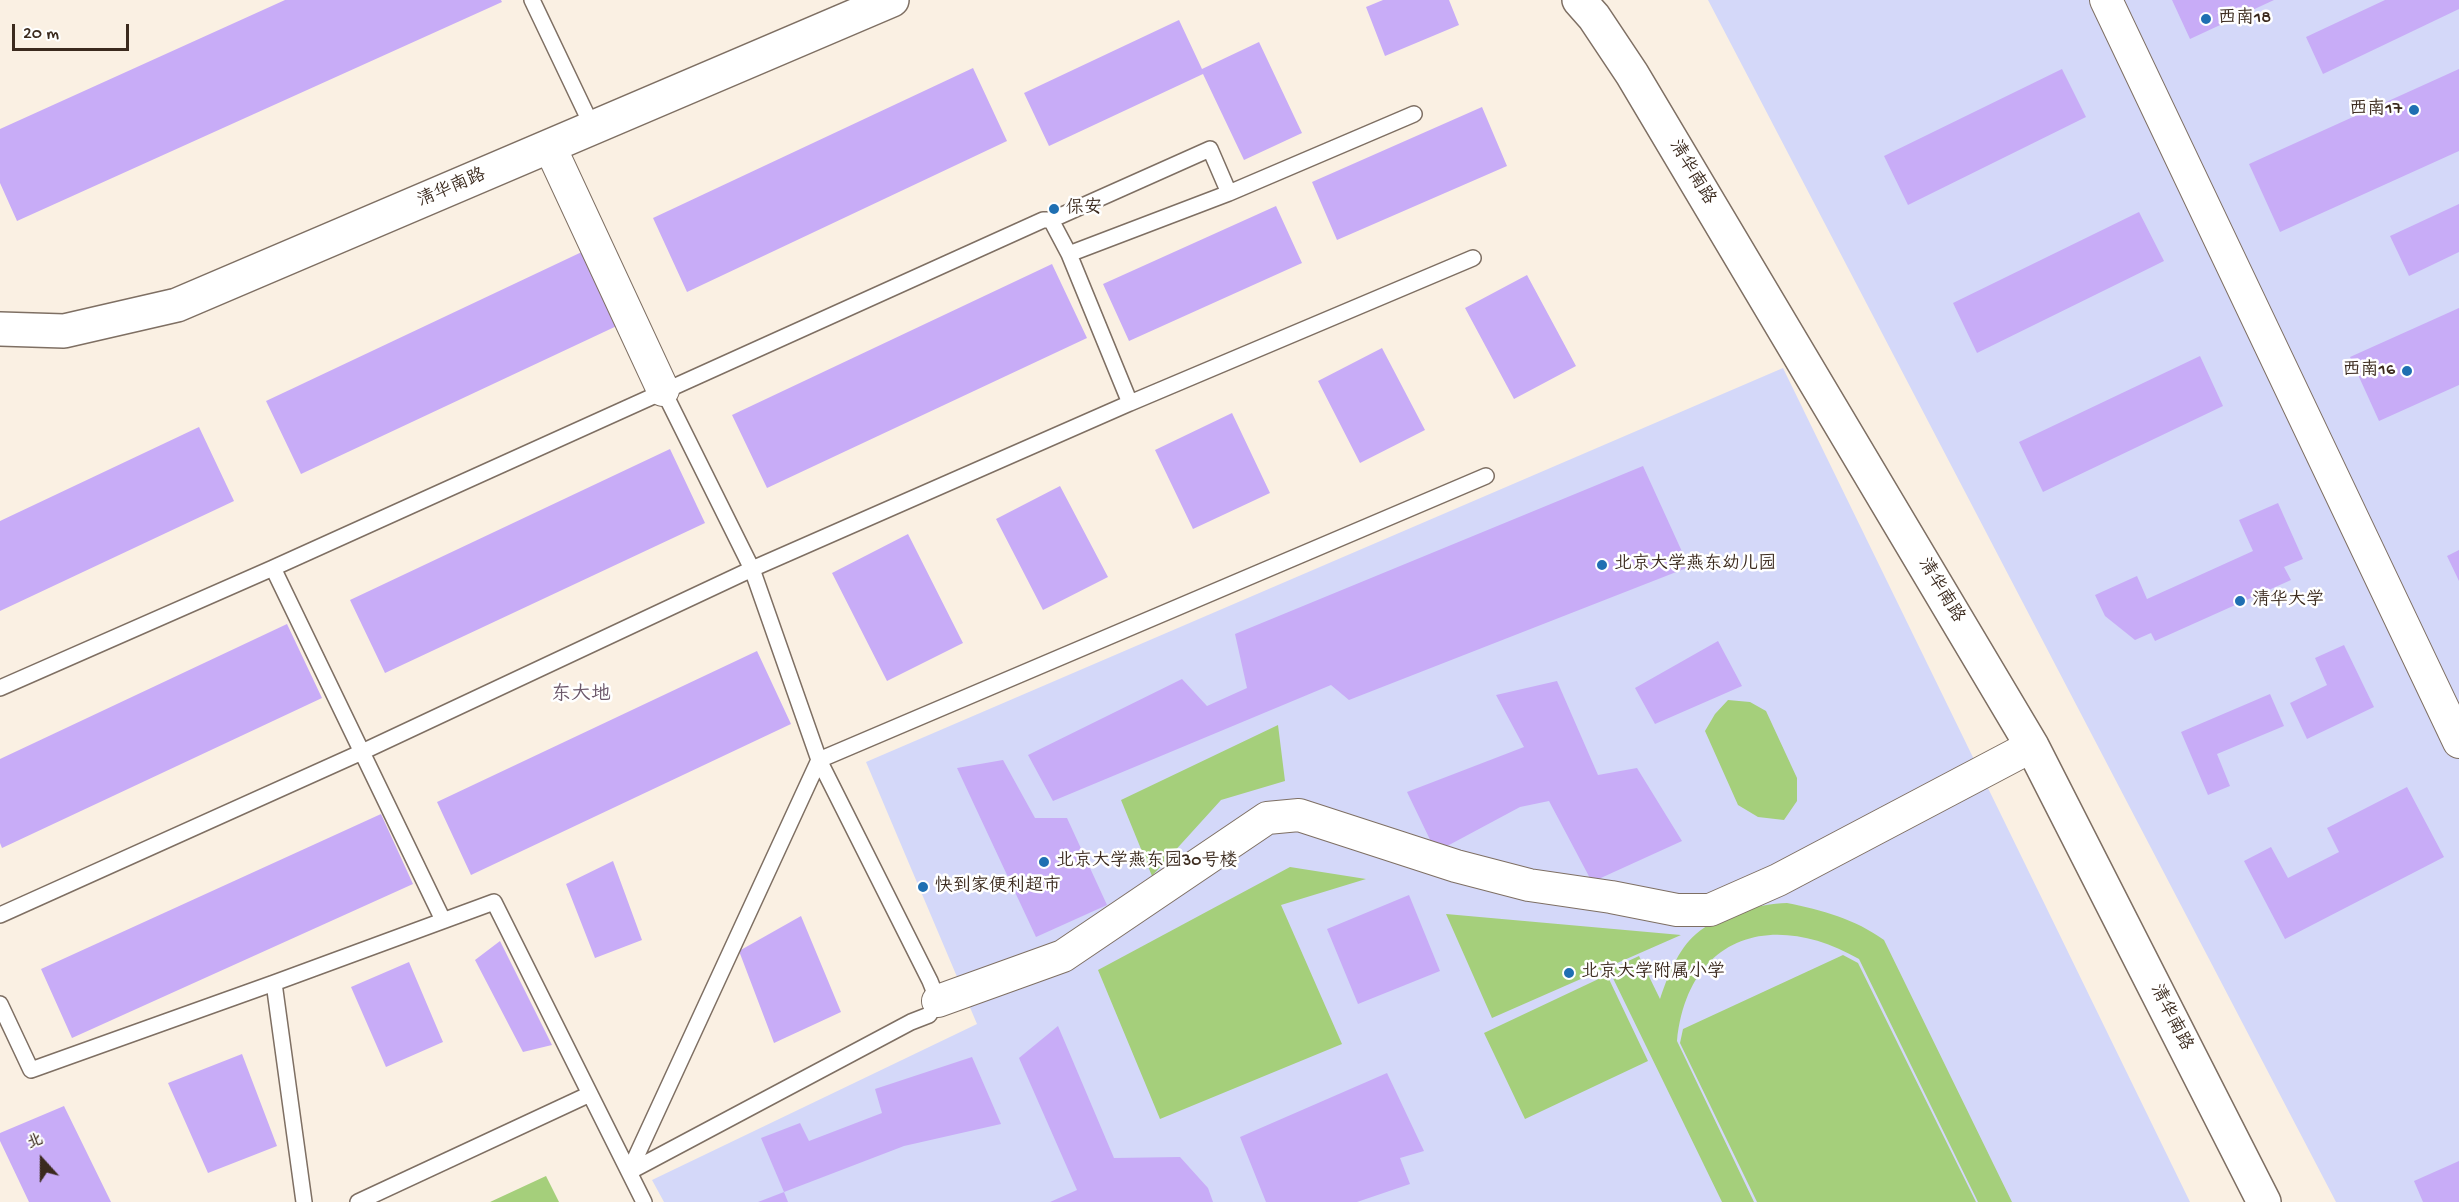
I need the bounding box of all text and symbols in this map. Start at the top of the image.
place label: 西南18 [2218,8,2271,30]
scale bar [15,12,132,50]
marker: 西南18 [2199,12,2213,26]
text: 20 m [23,24,59,45]
place label: 西南17 [2349,99,2402,121]
marker: 西南17 [2407,103,2421,117]
street label: 清华南路 [1663,137,1719,209]
street label: 清华南路 [415,165,489,213]
place label: 保安 [1066,198,1102,220]
marker: 保安 [1047,202,1061,216]
place label: 西南16 [2343,360,2395,382]
marker: 西南16 [2400,364,2414,378]
place label: 北京大学燕东幼儿园 [1614,554,1776,576]
street label: 清华南路 [1912,555,1968,627]
marker: 北京大学燕东幼儿园 [1595,558,1609,572]
place label: 清华大学 [2252,590,2324,612]
marker: 清华大学 [2233,594,2247,608]
district label: 东大地 [551,684,611,708]
place label: 北京大学燕东园30号楼 [1056,851,1238,873]
marker: 北京大学燕东园30号楼 [1037,855,1051,869]
place label: 快到家便利超市 [935,876,1061,898]
marker: 快到家便利超市 [916,880,930,894]
place label: 北京大学附属小学 [1581,962,1725,984]
marker: 北京大学附属小学 [1562,966,1576,980]
street label: 清华南路 [2144,981,2196,1055]
north arrow [12,1130,72,1190]
text: 北 [24,1131,46,1154]

